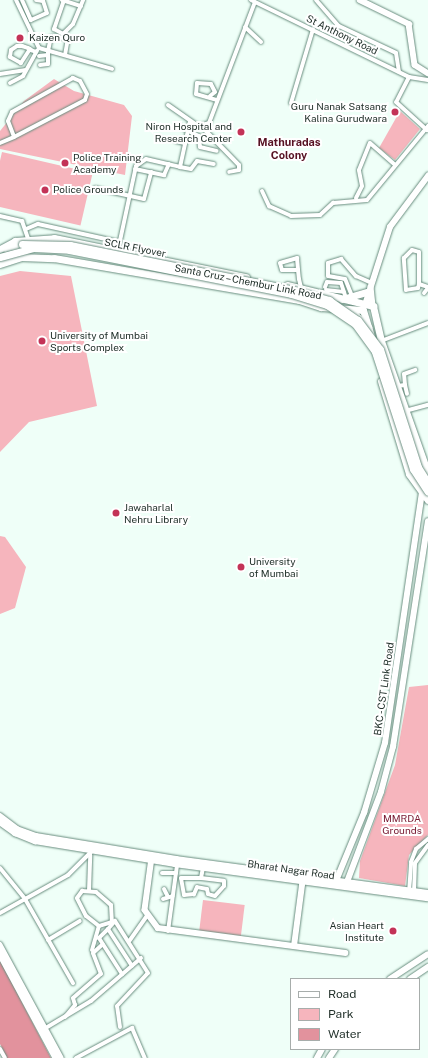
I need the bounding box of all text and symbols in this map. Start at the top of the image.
street label: St Anthony Road [304,13,380,57]
marker: Kaizen Quro [14,32,26,44]
place label: Kaizen Quro [29,32,85,44]
place label: Guru Nanak Satsang Kalina Gurudwara [291,100,387,124]
marker: Guru Nanak Satsang Kalina Gurudwara [390,107,400,117]
place label: Niron Hospital and Research Center [145,120,232,144]
marker: Niron Hospital and Research Center [235,126,247,138]
district label: Mathuradas Colony [257,136,321,162]
place label: Police Training Academy [73,151,142,174]
marker: Police Training Academy [60,158,70,168]
place label: Police Grounds [53,184,123,196]
marker: Police Grounds [40,185,50,195]
street label: SCLR Flyover [103,236,167,260]
street label: Santa Cruz – Chembur Link Road [172,262,324,302]
place label: University of Mumbai Sports Complex [50,329,148,352]
marker: University of Mumbai Sports Complex [37,336,47,346]
place label: Jawaharlal Nehru Library [124,501,188,524]
marker: Jawaharlal Nehru Library [111,508,121,518]
place label: University of Mumbai [249,555,298,578]
marker: University of Mumbai [236,562,246,572]
street label: BKC - CST Link Road [371,640,397,738]
park label: MMRDA Grounds [382,812,422,836]
street label: Bharat Nagar Road [247,858,335,882]
place label: Asian Heart Institute [329,919,384,942]
marker: Asian Heart Institute [387,925,399,937]
legend [290,978,420,1050]
text: Road [328,987,356,1001]
text: Park [328,1007,354,1021]
text: Water [328,1027,361,1041]

